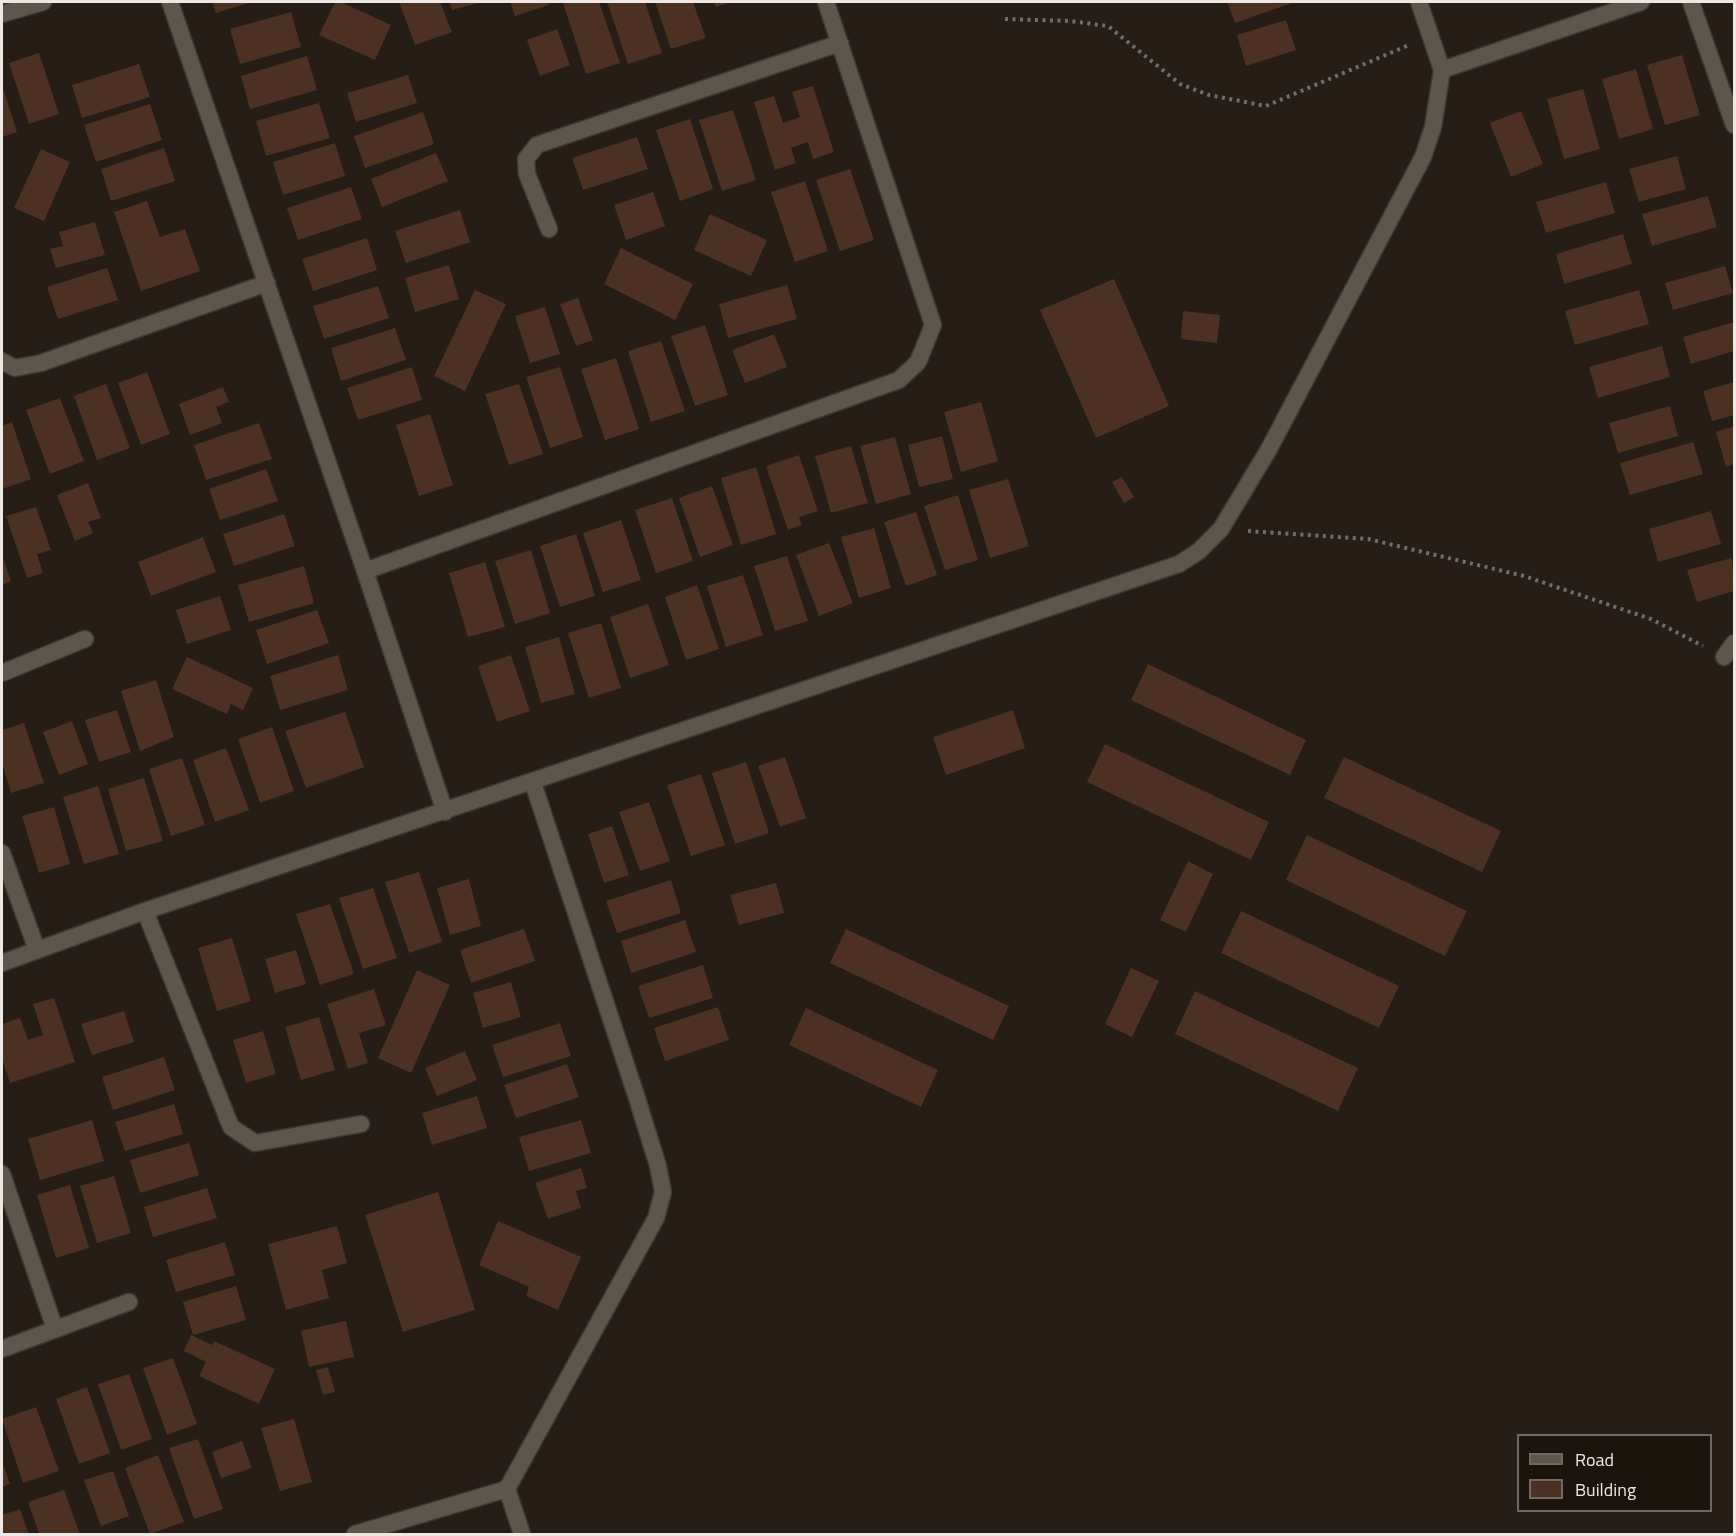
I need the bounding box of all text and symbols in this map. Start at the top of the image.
legend [1517,1434,1712,1512]
text: Road [1575,1446,1614,1473]
text: Building [1575,1476,1636,1503]

